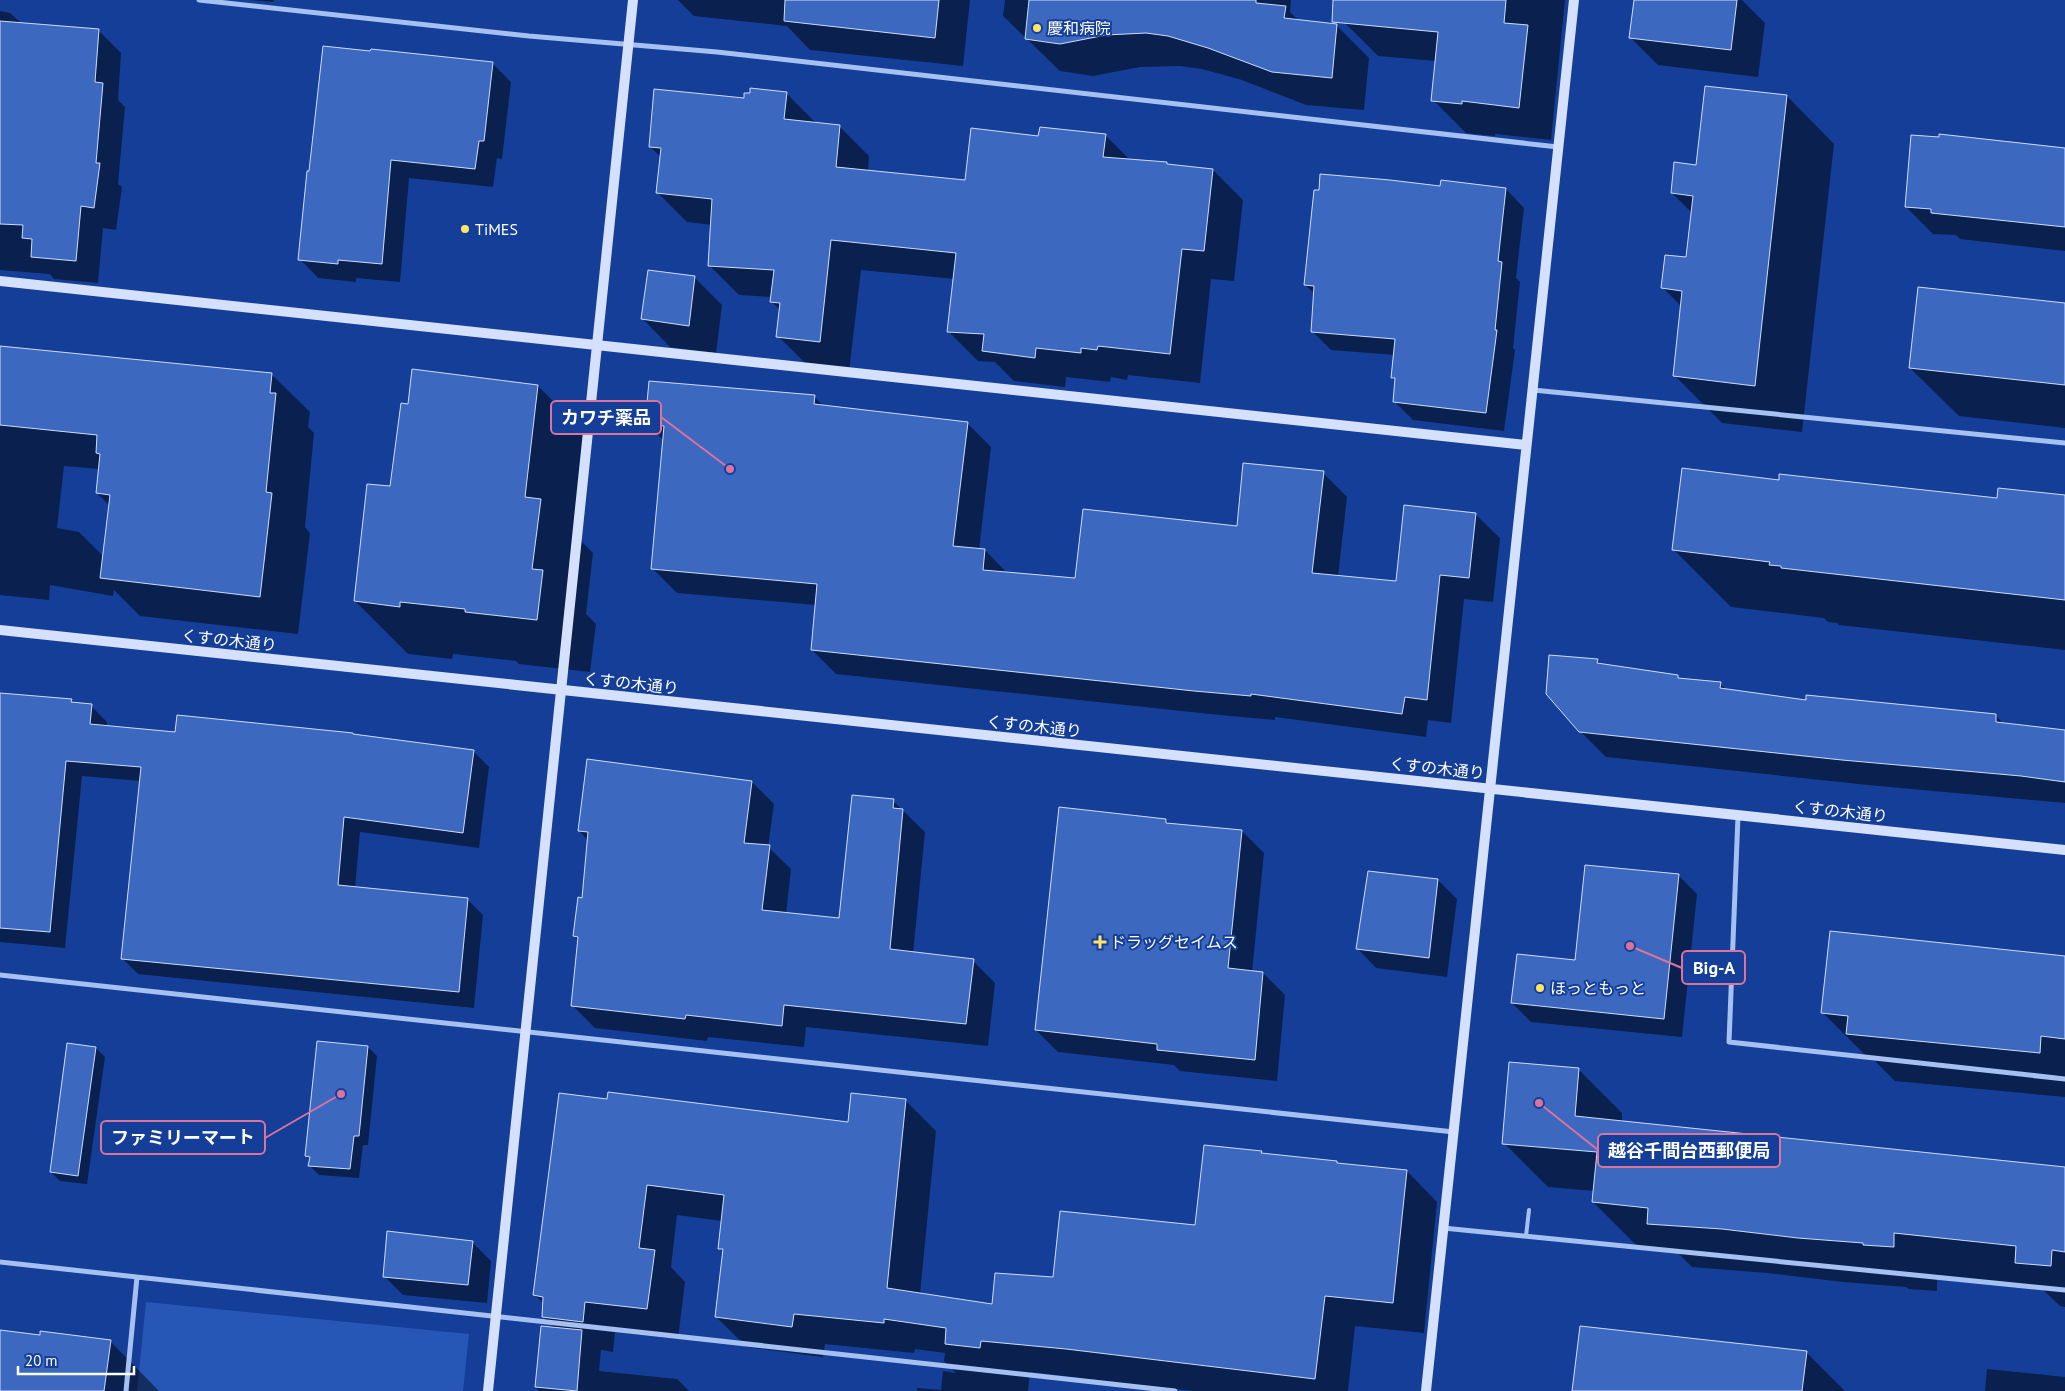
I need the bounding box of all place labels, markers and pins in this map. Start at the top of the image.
place label: 慶和病院 [1047,18,1111,38]
marker: 慶和病院 [1031,22,1043,34]
place label: TiMES [475,219,518,239]
marker: TiMES [459,223,471,235]
callout: カワチ薬品 [551,401,661,434]
place label: ドラッグセイムス [1110,932,1238,952]
marker: ドラッグセイムス [1094,936,1106,948]
callout: Big-A [1682,951,1745,984]
place label: ほっともっと [1550,978,1646,998]
marker: ほっともっと [1534,982,1546,994]
callout: ファミリーマート [101,1121,265,1154]
callout: 越谷千間台西郵便局 [1598,1134,1780,1167]

